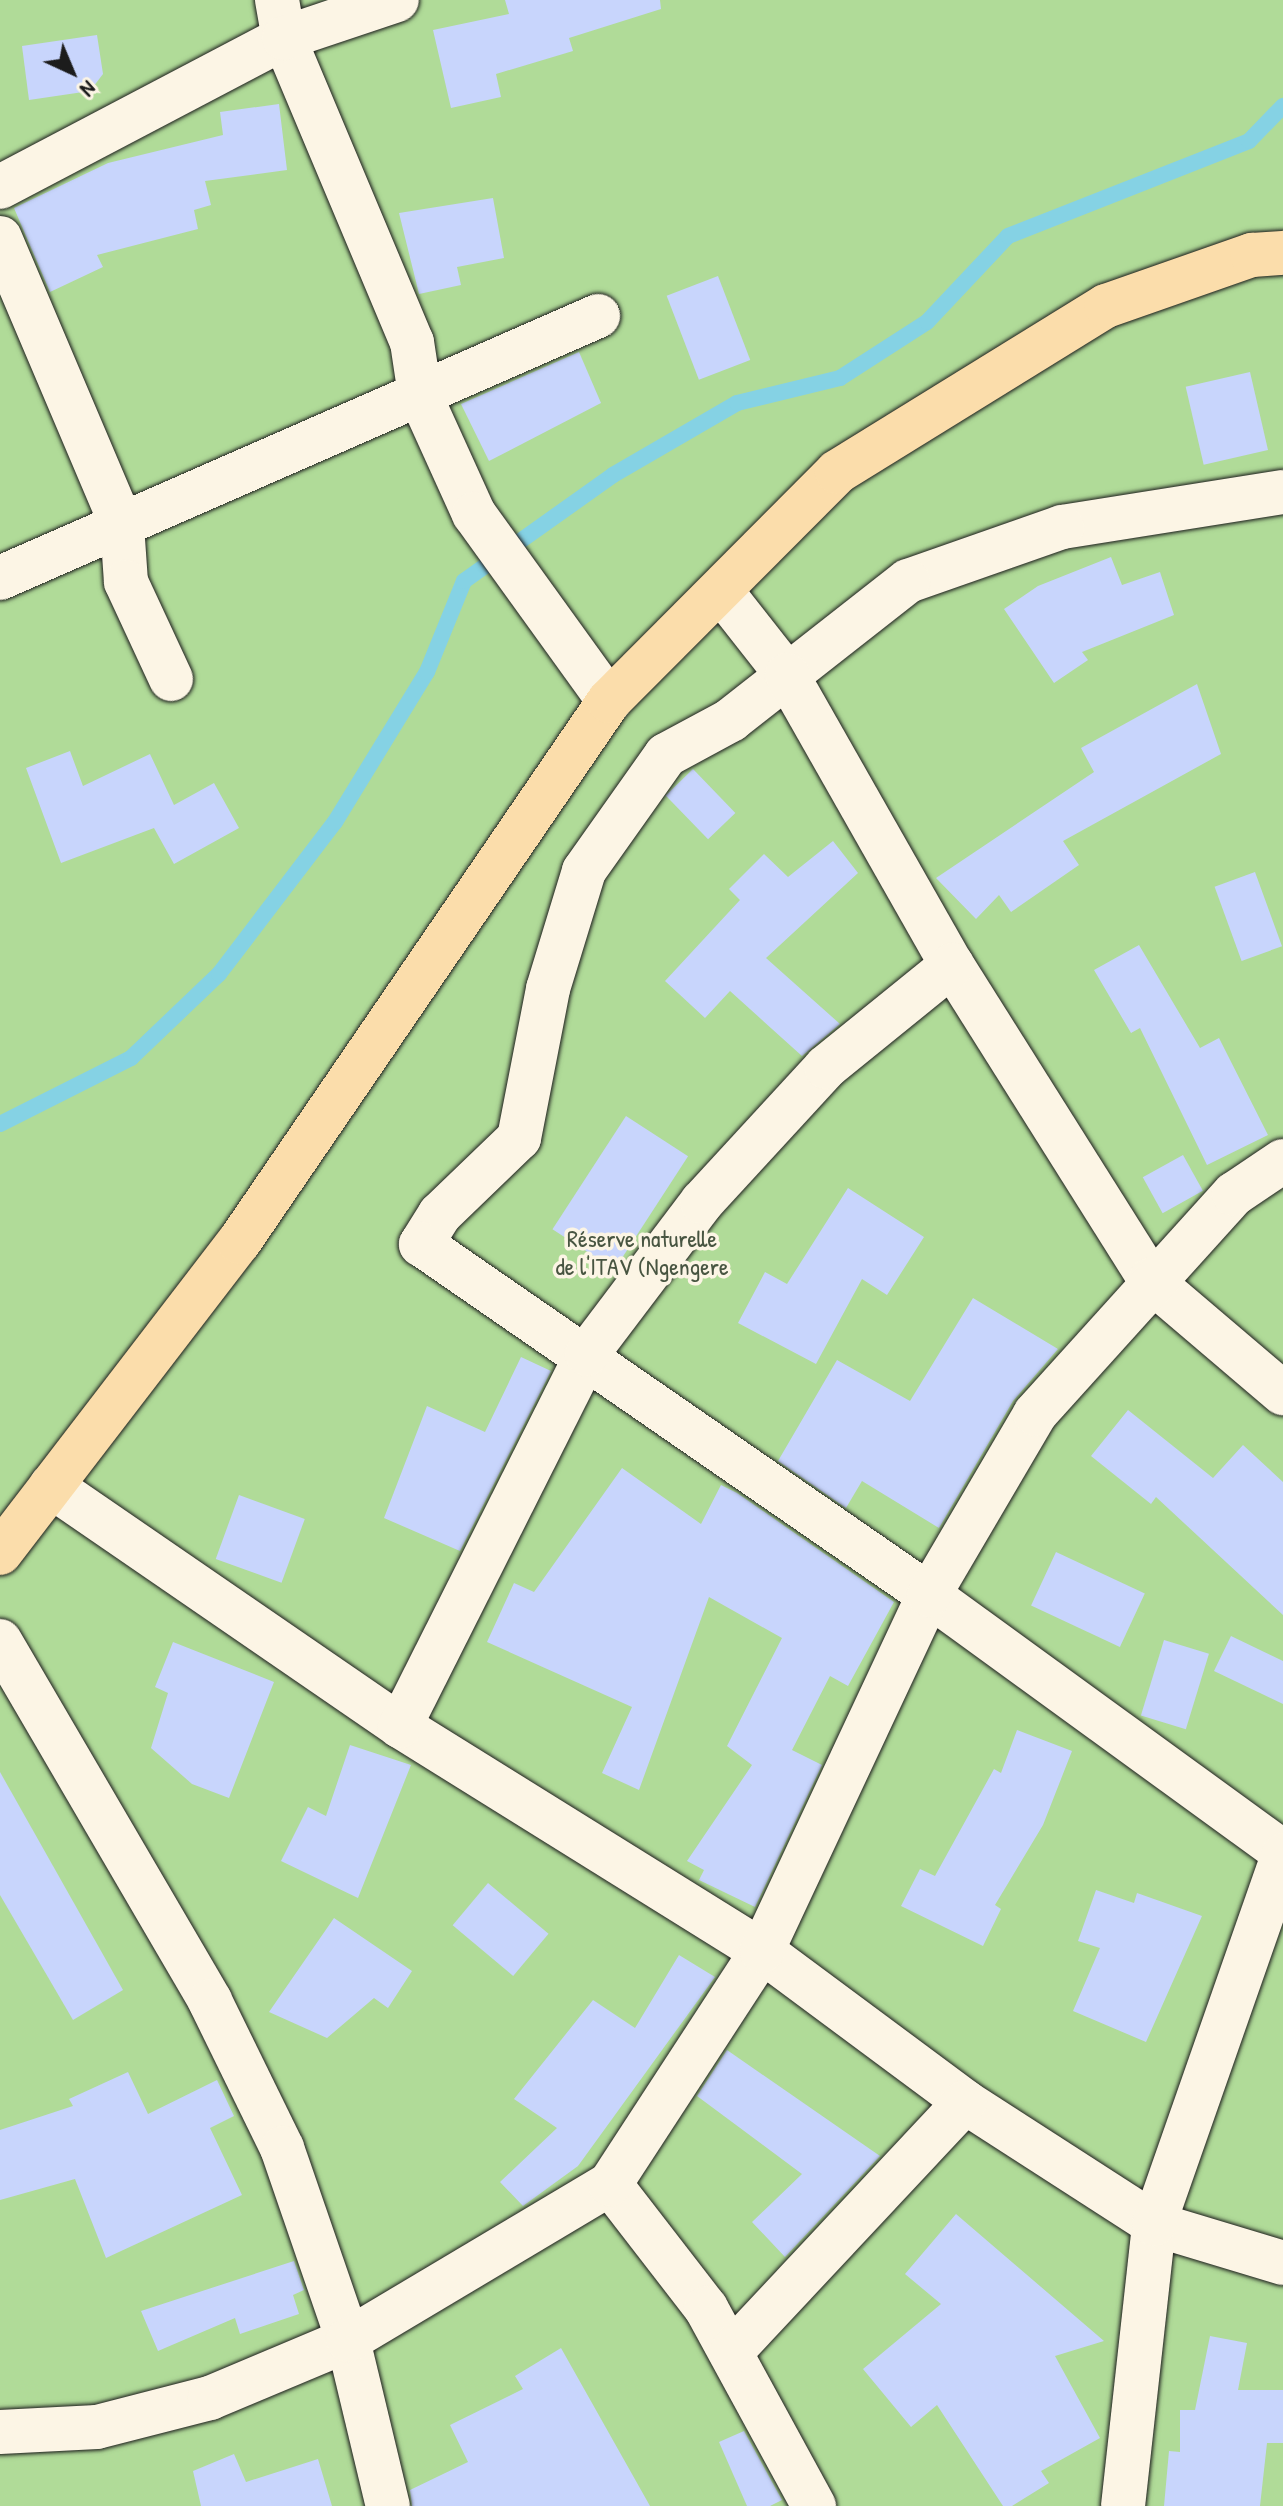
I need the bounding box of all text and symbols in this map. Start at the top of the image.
north arrow [32,32,112,112]
text: N [74,74,103,104]
park label: Réserve naturelle de l'ITAV (Ngengere [555,1225,729,1281]

